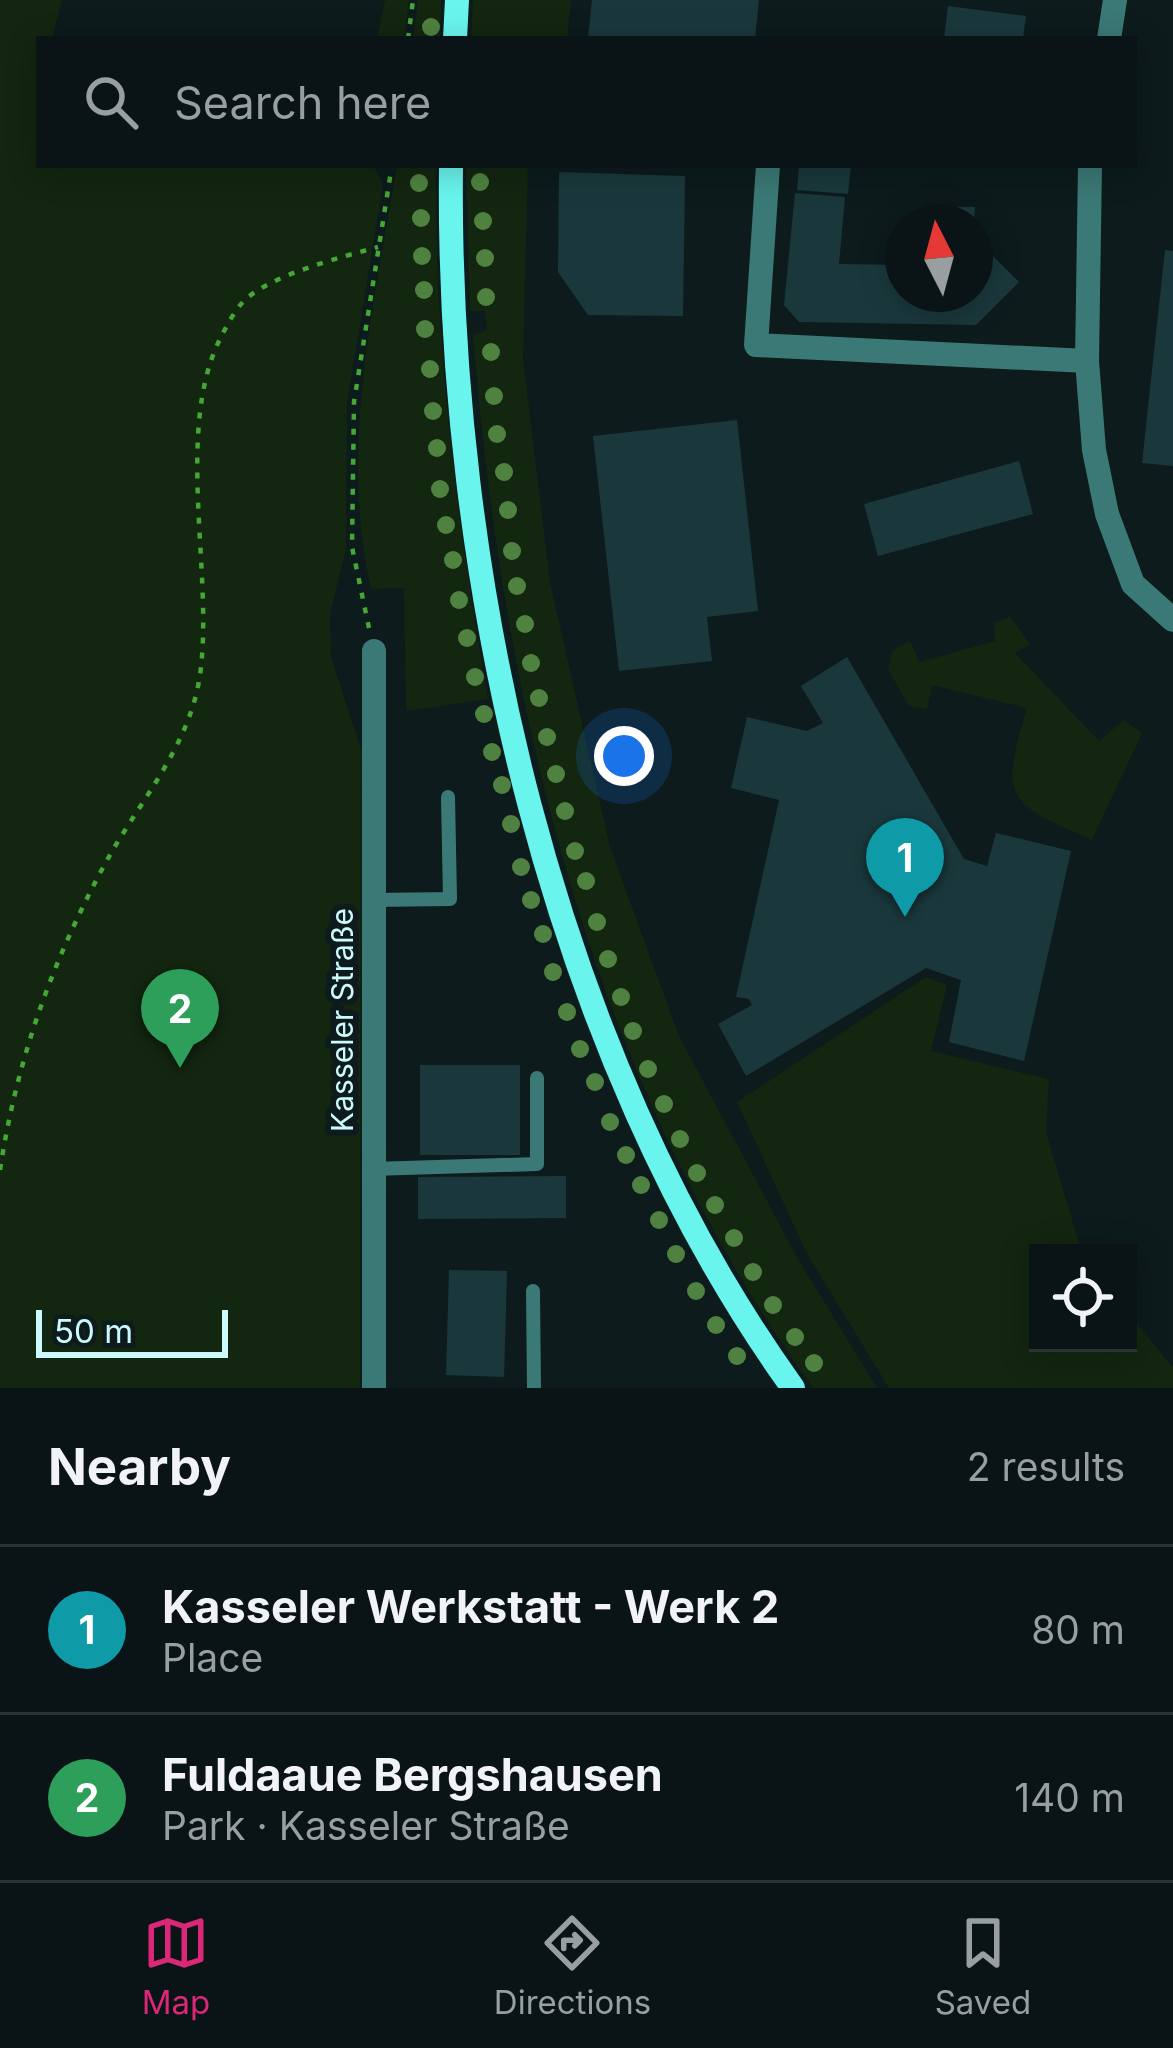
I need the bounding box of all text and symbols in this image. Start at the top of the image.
search box [36,36,1137,168]
icon: search [78,69,144,135]
text: Search here [174,75,431,130]
north arrow [885,204,993,312]
your location [594,726,654,786]
pin: 1 [866,818,944,917]
street label: Kasseler Straße [324,908,360,1132]
pin: 2 [141,969,219,1068]
map controls [1029,1244,1137,1352]
button: locate [1029,1244,1137,1352]
scale bar [36,1304,228,1357]
text: 50 m [54,1311,133,1351]
text: Nearby [48,1436,231,1497]
text: 2 results [967,1443,1125,1490]
text: Kasseler Werkstatt - Werk 2 [162,1579,779,1634]
text: 1 [79,1606,95,1653]
text: 80 m [1031,1606,1125,1653]
text: Place [162,1634,263,1681]
text: Fuldaaue Bergshausen [162,1747,663,1802]
text: 2 [75,1774,99,1821]
text: 140 m [1014,1774,1125,1821]
text: Park · Kasseler Straße [162,1802,570,1849]
tab: Map [142,1910,210,2022]
tab: Directions [494,1910,651,2022]
tab: Saved [935,1910,1031,2022]

